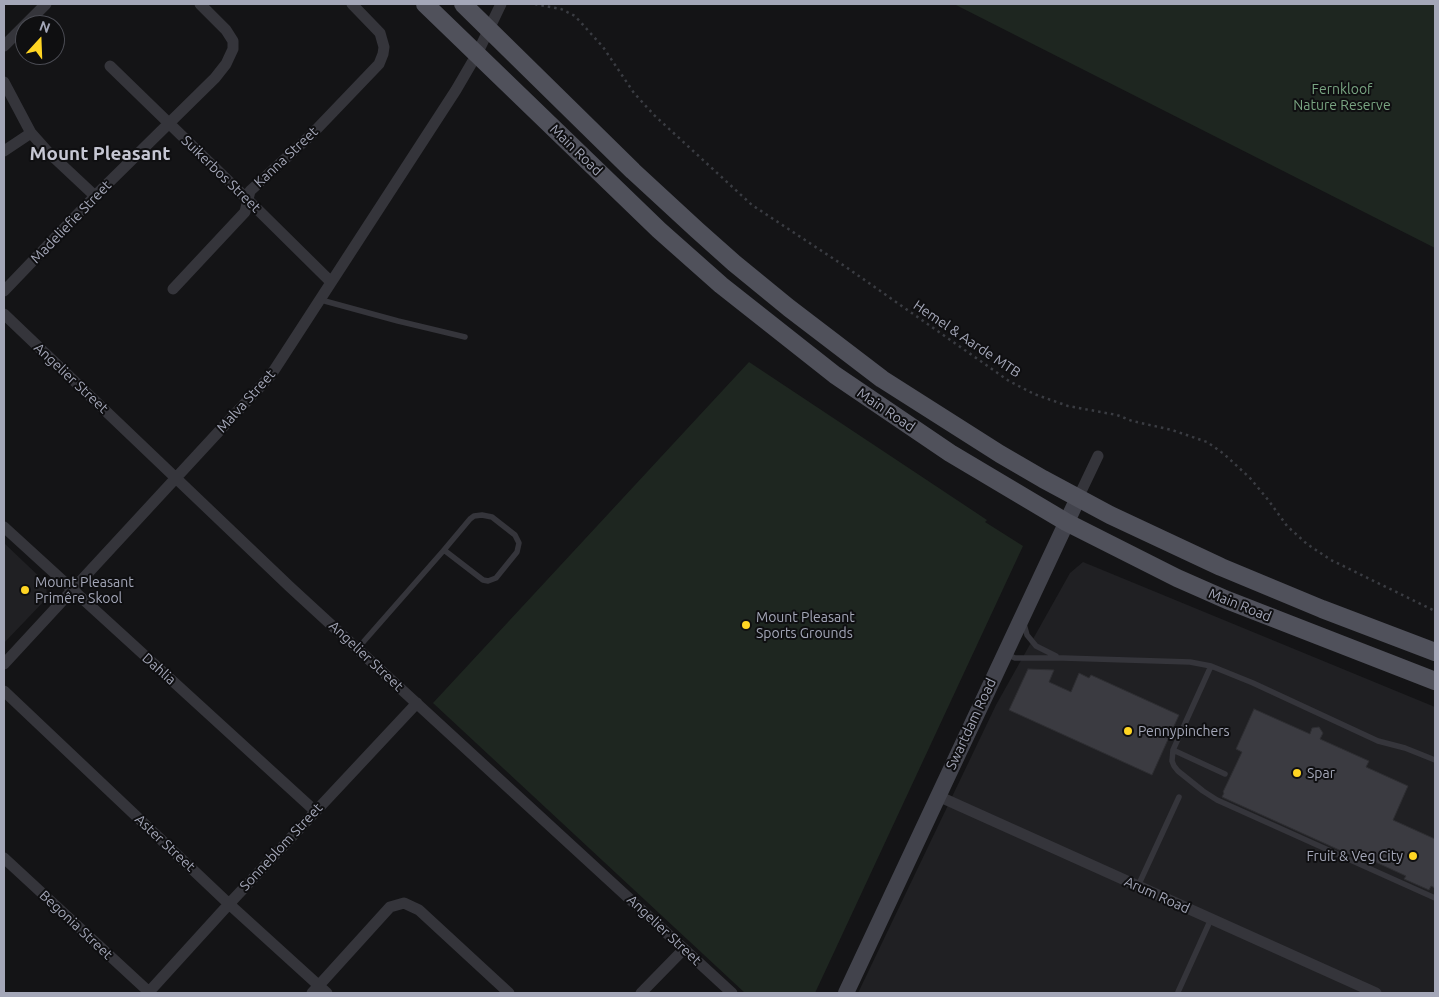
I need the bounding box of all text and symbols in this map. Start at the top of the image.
north arrow [15,15,65,65]
text: N [37,18,52,36]
park label: Fernkloof Nature Reserve [1293,81,1391,114]
street label: Main Road [546,121,606,179]
street label: Kanna Street [251,123,321,191]
street label: Suikerbos Street [178,132,264,216]
district label: Mount Pleasant [30,143,170,165]
street label: Madeliefie Street [27,177,115,267]
street label: Hemel & Aarde MTB [910,297,1024,381]
street label: Angelier Street [30,339,112,417]
street label: Malva Street [213,366,279,436]
street label: Main Road [854,385,918,435]
place label: Mount Pleasant Primêre Skool [35,574,134,606]
marker: Mount Pleasant Primêre Skool [19,584,31,596]
street label: Main Road [1206,585,1274,625]
place label: Mount Pleasant Sports Grounds [756,609,855,642]
street label: Angelier Street [325,617,407,695]
marker: Mount Pleasant Sports Grounds [740,619,752,631]
street label: Dahlia [139,650,179,688]
street label: Swartdam Road [942,676,1000,772]
place label: Pennypinchers [1138,723,1230,739]
marker: Pennypinchers [1122,725,1134,737]
place label: Spar [1307,765,1335,781]
marker: Spar [1291,767,1303,779]
street label: Sonneblom Street [236,800,326,894]
street label: Aster Street [131,811,199,875]
place label: Fruit & Veg City [1306,848,1403,864]
marker: Fruit & Veg City [1407,850,1419,862]
street label: Arum Road [1122,873,1192,917]
street label: Begonia Street [36,887,116,963]
street label: Angelier Street [623,891,705,969]

